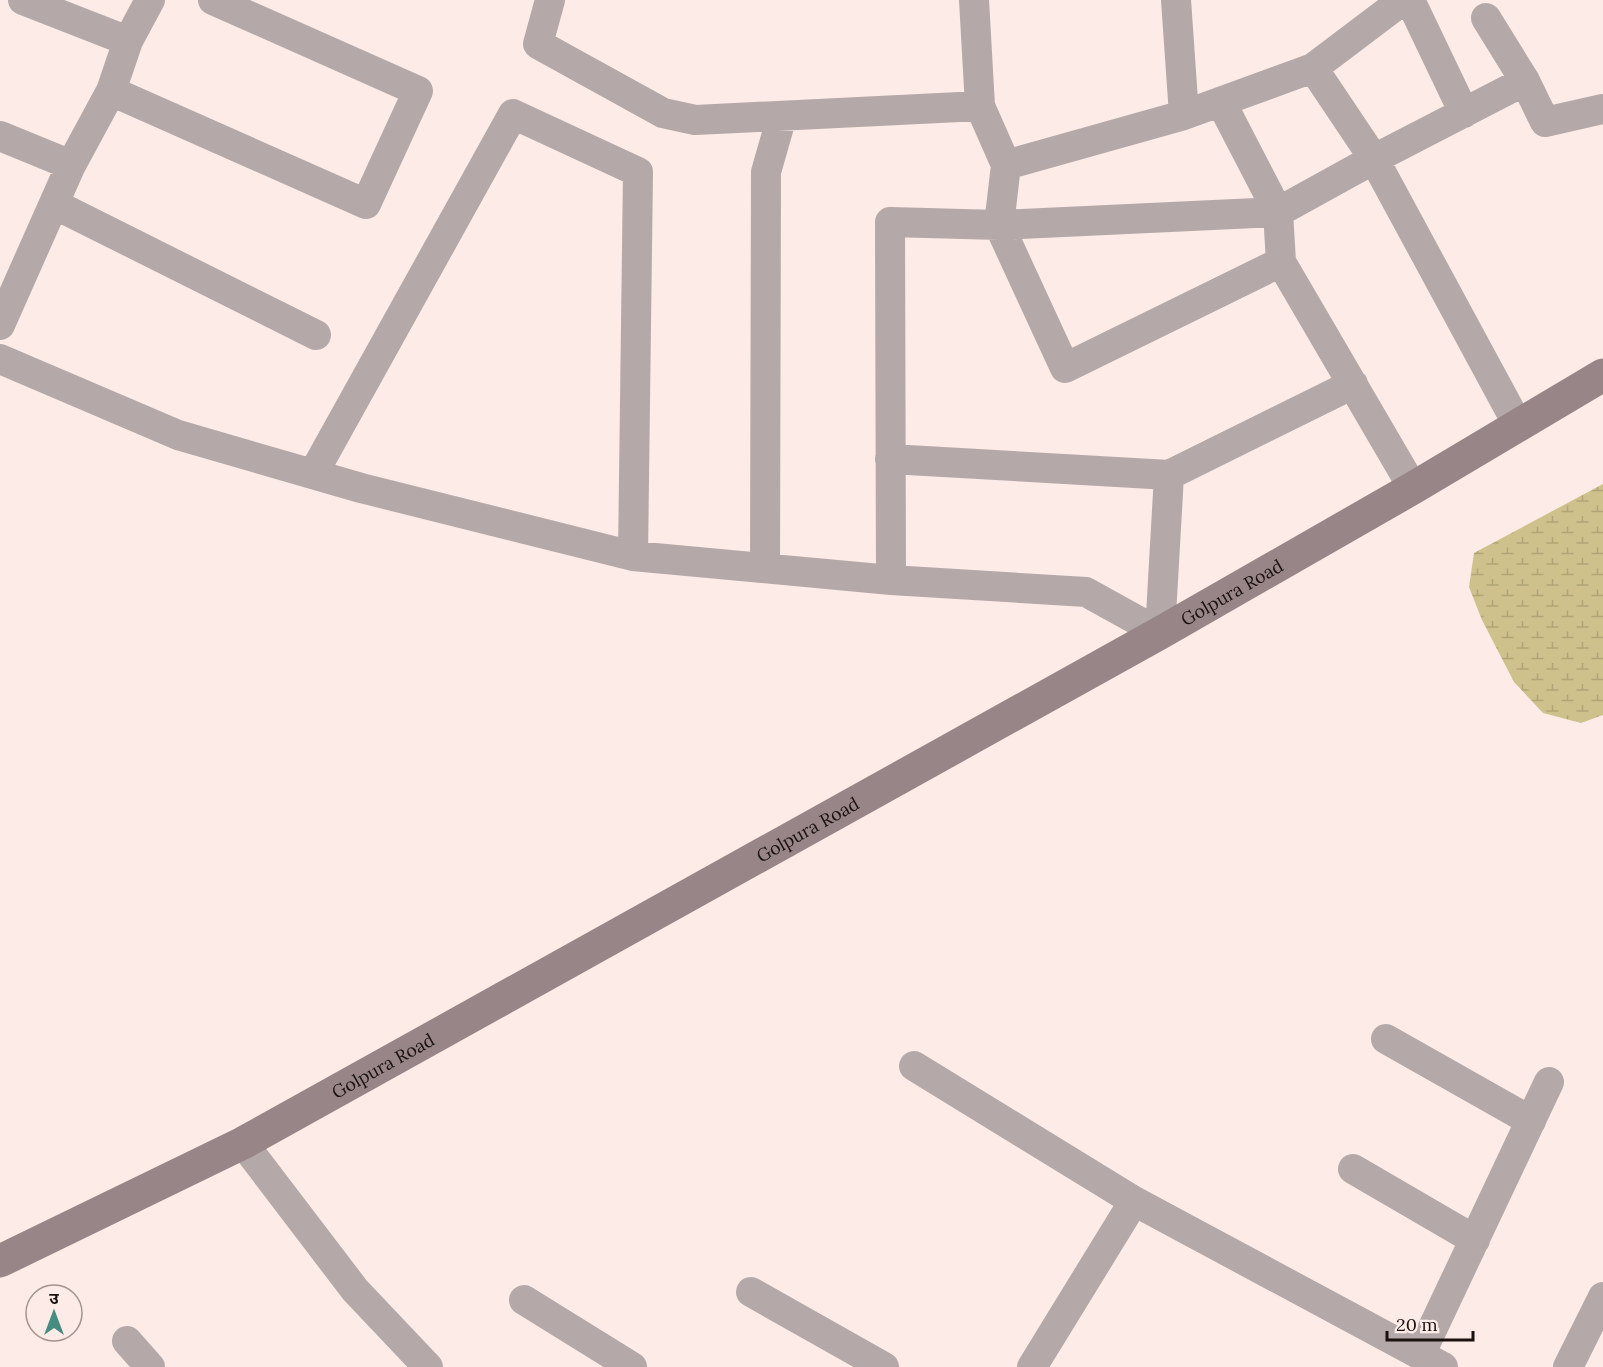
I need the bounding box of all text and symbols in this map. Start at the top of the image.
street label: Golpura Road [1176,553,1287,630]
street label: Golpura Road [752,791,863,867]
street label: Golpura Road [327,1027,438,1103]
north arrow [24,1283,84,1343]
text: उ [49,1288,59,1308]
scale bar [1387,1304,1472,1342]
text: 20 m [1396,1313,1438,1336]

